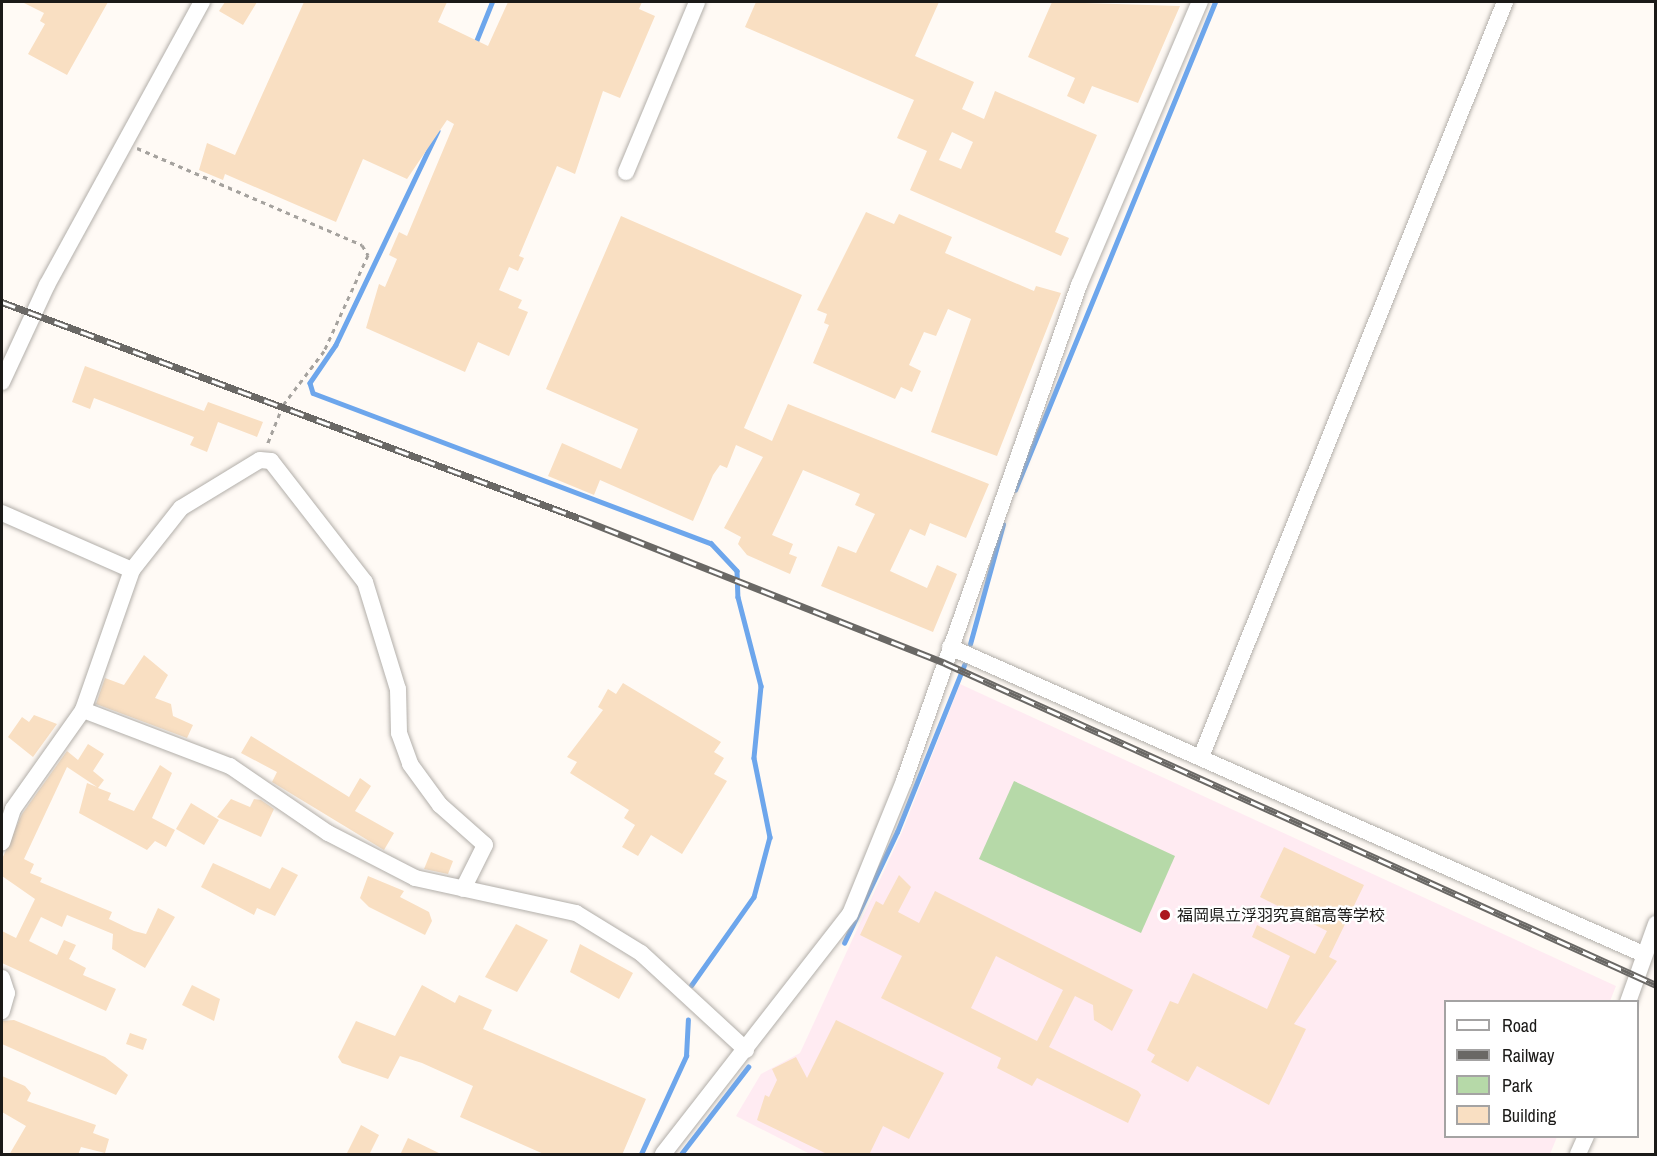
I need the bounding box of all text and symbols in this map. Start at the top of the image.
place label: 福岡県立浮羽究真館高等学校 [1177,905,1385,925]
marker: 福岡県立浮羽究真館高等学校 [1158,908,1172,922]
legend [1444,1000,1639,1138]
text: Road [1502,1013,1537,1038]
text: Railway [1502,1043,1555,1068]
text: Park [1502,1073,1532,1098]
text: Building [1502,1103,1556,1128]

